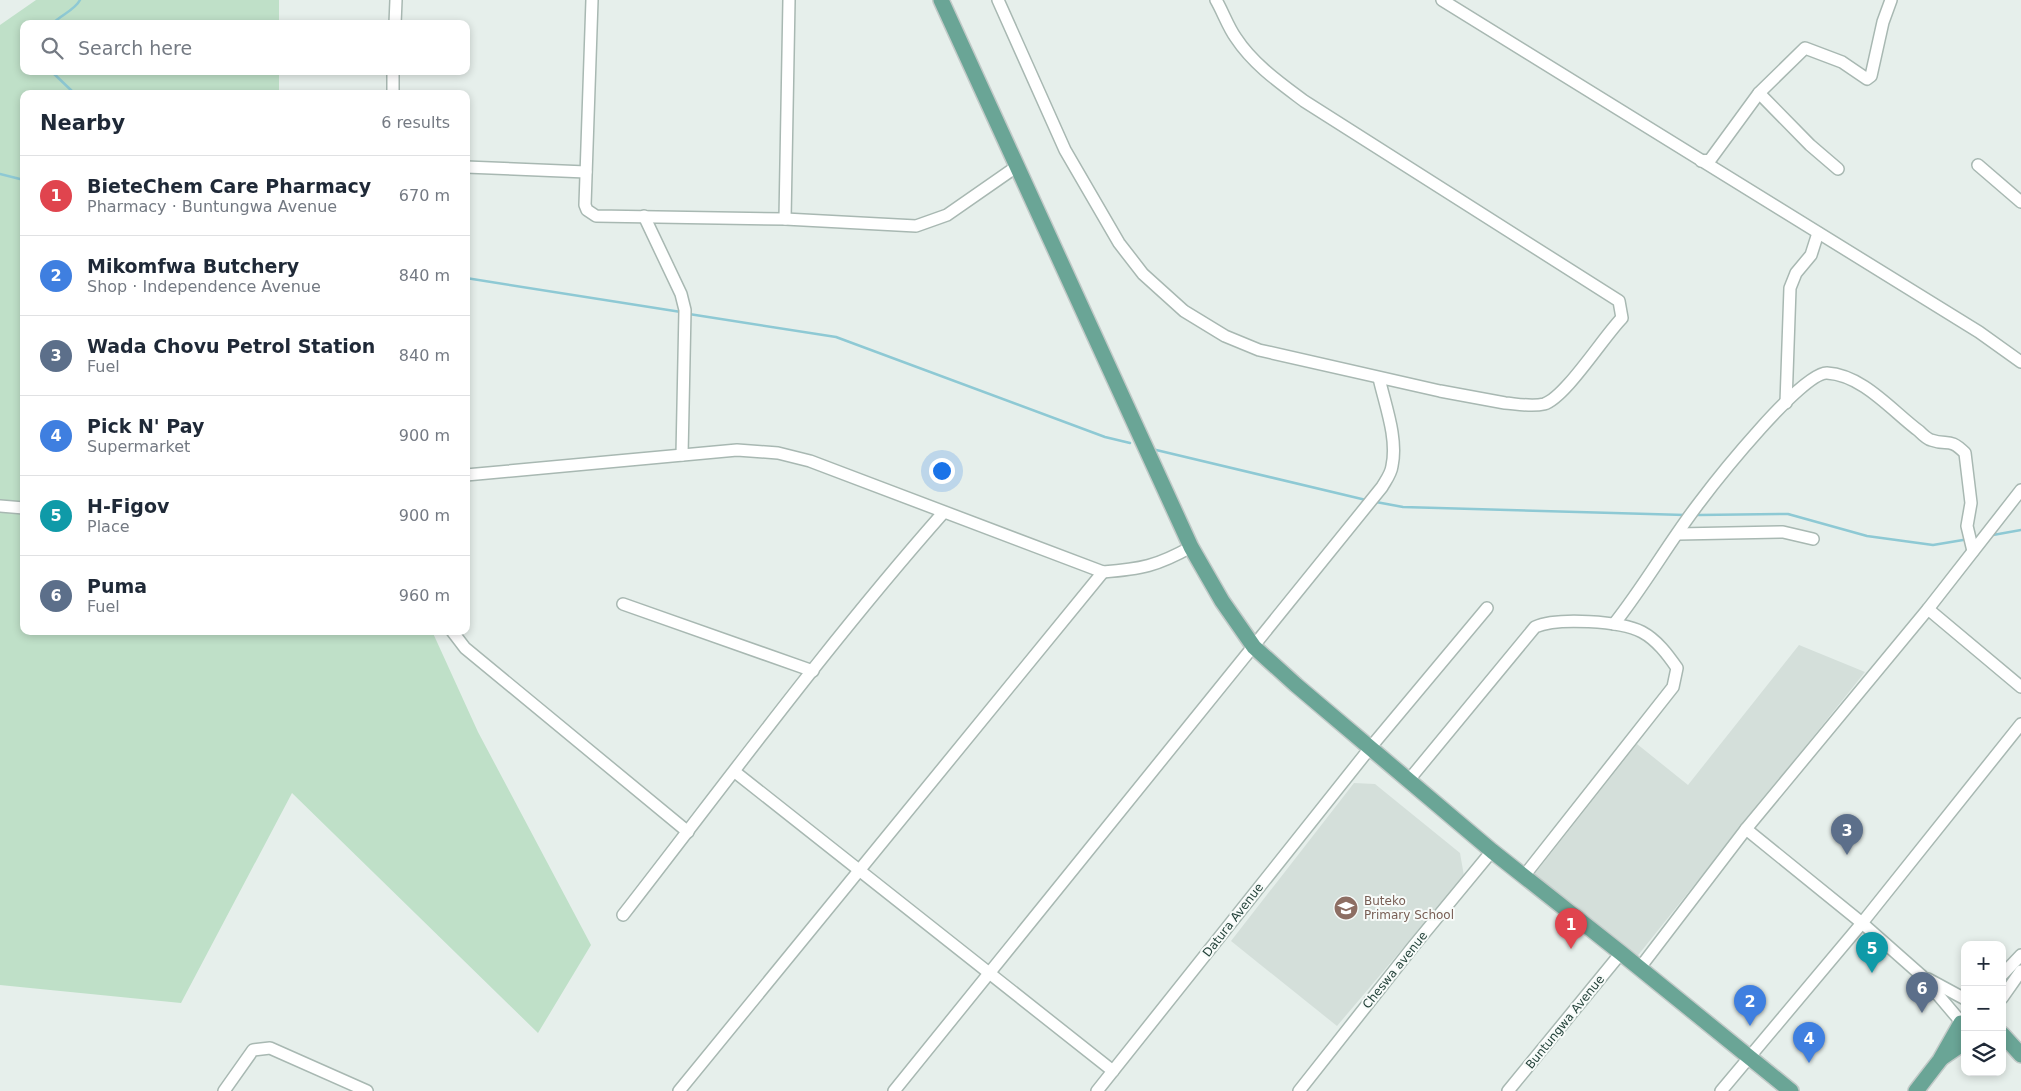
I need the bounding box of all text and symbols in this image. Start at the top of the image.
search box [20,20,470,75]
icon: search [38,34,66,62]
text: Search here [78,37,192,59]
text: Nearby [40,111,125,135]
text: 6 results [381,113,450,132]
text: BieteChem Care Pharmacy [87,175,371,197]
text: 1 [50,186,62,205]
text: 670 m [399,186,450,205]
text: Pharmacy · Buntungwa Avenue [87,197,337,216]
text: Mikomfwa Butchery [87,255,299,277]
text: 2 [50,266,62,285]
text: 840 m [399,266,450,285]
text: Shop · Independence Avenue [87,277,321,296]
text: Wada Chovu Petrol Station [87,335,375,357]
text: 3 [50,346,62,365]
text: 840 m [399,346,450,365]
text: Fuel [87,357,120,376]
text: Pick N' Pay [87,415,204,437]
text: 4 [50,426,62,445]
text: 900 m [399,426,450,445]
text: Supermarket [87,437,190,456]
your location [929,458,955,484]
text: H-Figov [87,495,169,517]
text: 5 [50,506,62,525]
text: 900 m [399,506,450,525]
text: Place [87,517,130,536]
text: Puma [87,575,147,597]
text: 6 [50,586,62,605]
text: 960 m [399,586,450,605]
text: Fuel [87,597,120,616]
pin: 3 [1831,814,1863,855]
street label: Datura Avenue [1200,880,1266,960]
place label: Buteko Primary School [1364,894,1454,922]
school or university icon: Buteko Primary School [1333,895,1359,921]
pin: 1 [1555,908,1587,949]
street label: Cheswa avenue [1360,929,1430,1011]
pin: 5 [1856,932,1888,973]
map controls [1961,941,2006,1076]
button: + [1961,941,2006,986]
street label: Buntungwa Avenue [1523,972,1607,1072]
pin: 6 [1906,972,1938,1013]
pin: 2 [1734,985,1766,1026]
button: − [1961,986,2006,1031]
pin: 4 [1793,1022,1825,1063]
button: layers [1961,1031,2006,1076]

